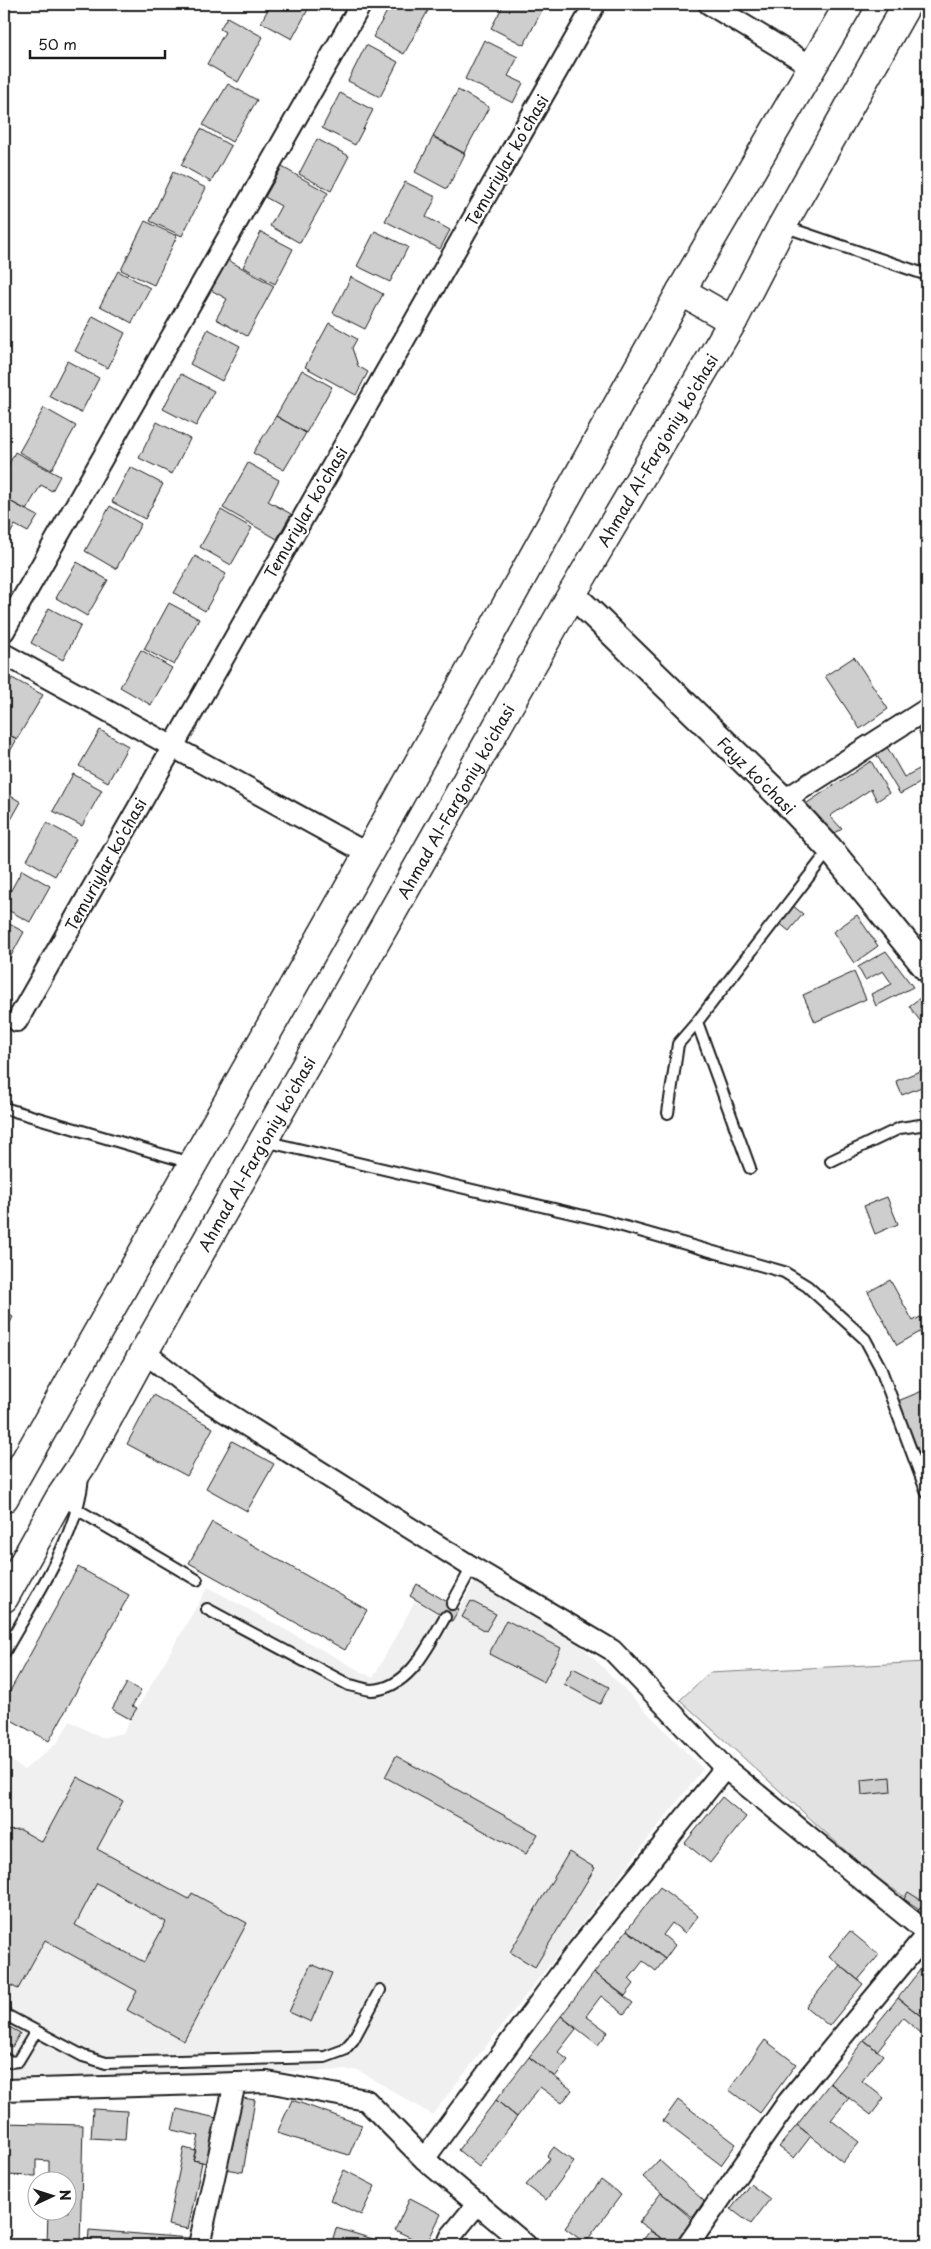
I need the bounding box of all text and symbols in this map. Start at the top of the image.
scale bar [30,28,165,60]
text: 50 m [38,32,77,55]
street label: Temuriylar koʻchasi [458,90,554,230]
street label: Ahmad Al-Farg'oniy ko'chasi [591,349,723,551]
street label: Temuriylar koʻchasi [257,442,353,582]
street label: Ahmad Al-Farg'oniy ko'chasi [391,699,520,903]
street label: Fayz koʻchasi [713,731,801,819]
street label: Temuriylar koʻchasi [58,793,152,935]
street label: Ahmad Al-Farg'oniy ko'chasi [191,1052,321,1255]
north arrow [28,2172,78,2222]
text: N [55,2189,76,2201]

